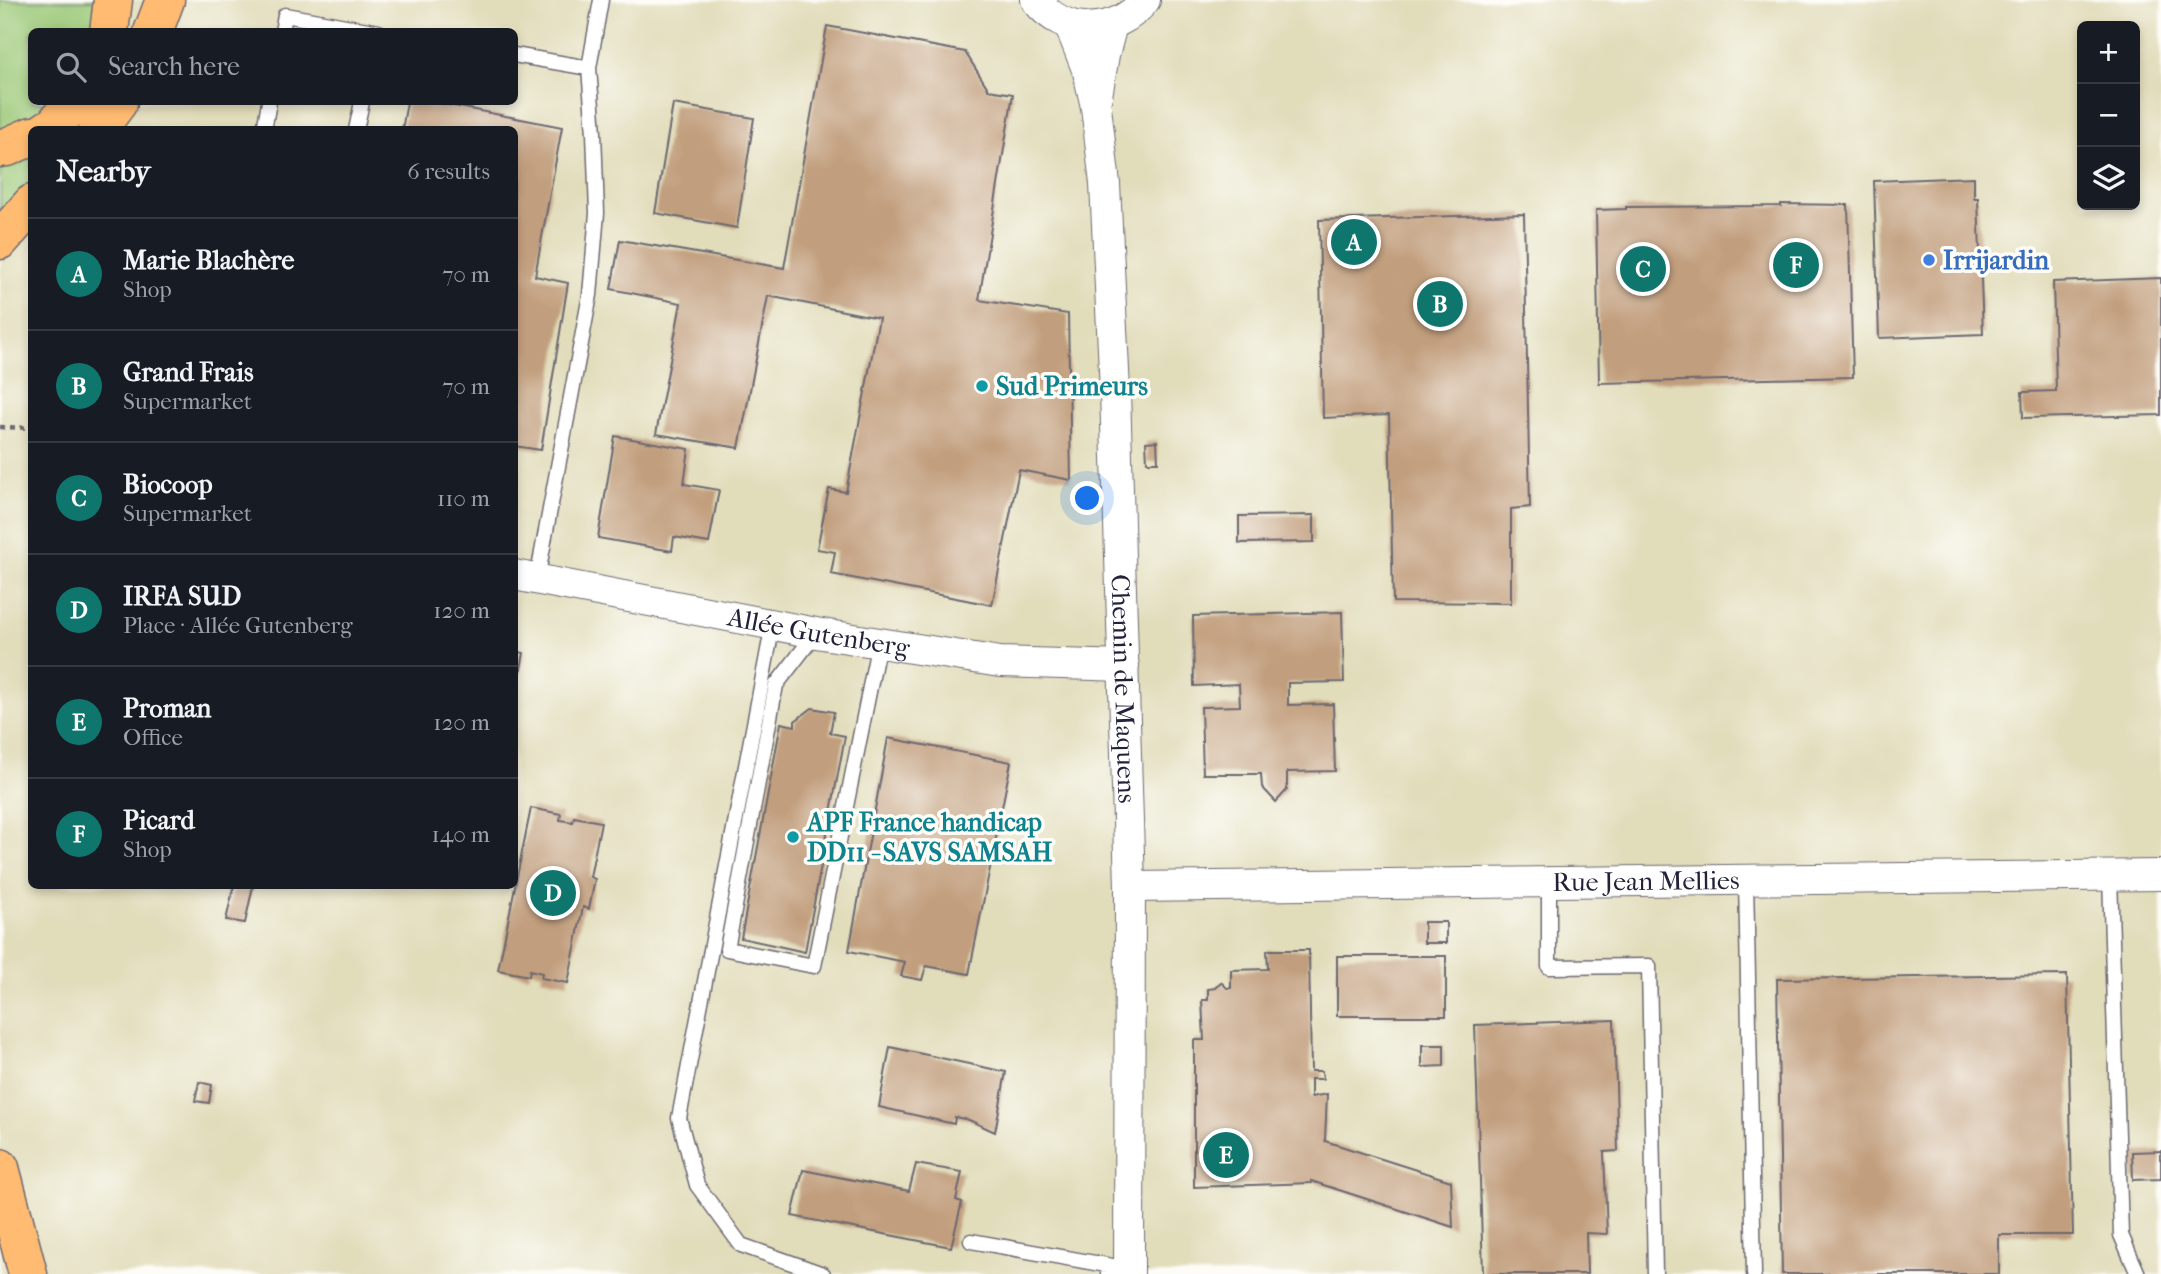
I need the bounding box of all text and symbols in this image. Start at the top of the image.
map controls [2077,21,2140,210]
button: + [2077,21,2140,84]
search box [28,28,518,105]
icon: search [52,48,90,86]
text: Search here [108,51,240,82]
button: − [2077,84,2140,147]
button: layers [2077,147,2140,210]
text: Nearby [56,154,151,189]
text: 6 results [407,158,490,185]
pin: A [1331,216,1377,268]
pin: F [1773,239,1819,291]
pin: C [1620,243,1666,295]
text: Marie Blachère [123,245,294,276]
place label: Irrijardin [1943,245,2050,276]
marker: Irrijardin [1921,252,1937,268]
text: A [72,261,86,288]
text: 70 m [442,261,490,288]
text: Shop [123,276,172,303]
pin: B [1417,278,1463,330]
text: Grand Frais [123,357,254,388]
place label: Sud Primeurs [996,371,1148,402]
text: B [72,373,86,400]
text: 70 m [442,373,490,400]
marker: Sud Primeurs [974,378,990,394]
text: Supermarket [123,388,252,415]
text: Biocoop [123,469,213,500]
your location [1070,481,1104,515]
text: C [71,485,87,512]
text: 110 m [437,485,490,512]
text: Supermarket [123,500,252,527]
street label: Chemin de Maquens [1105,574,1142,804]
text: IRFA SUD [123,581,241,612]
text: D [70,597,88,624]
text: 120 m [433,597,490,624]
street label: Allée Gutenberg [724,601,913,664]
text: Place · Allée Gutenberg [123,612,353,639]
text: Proman [123,693,211,724]
text: E [72,709,86,736]
text: 120 m [433,709,490,736]
text: Office [123,724,183,751]
text: Picard [123,805,195,836]
place label: APF France handicap DD11 - SAVS SAMSAH [805,807,1053,868]
text: F [73,821,85,848]
text: 140 m [431,821,490,848]
marker: APF France handicap DD11 - SAVS SAMSAH [785,829,801,845]
text: Shop [123,836,172,863]
street label: Rue Jean Mellies [1552,865,1740,898]
pin: D [530,867,576,919]
pin: E [1203,1129,1249,1181]

